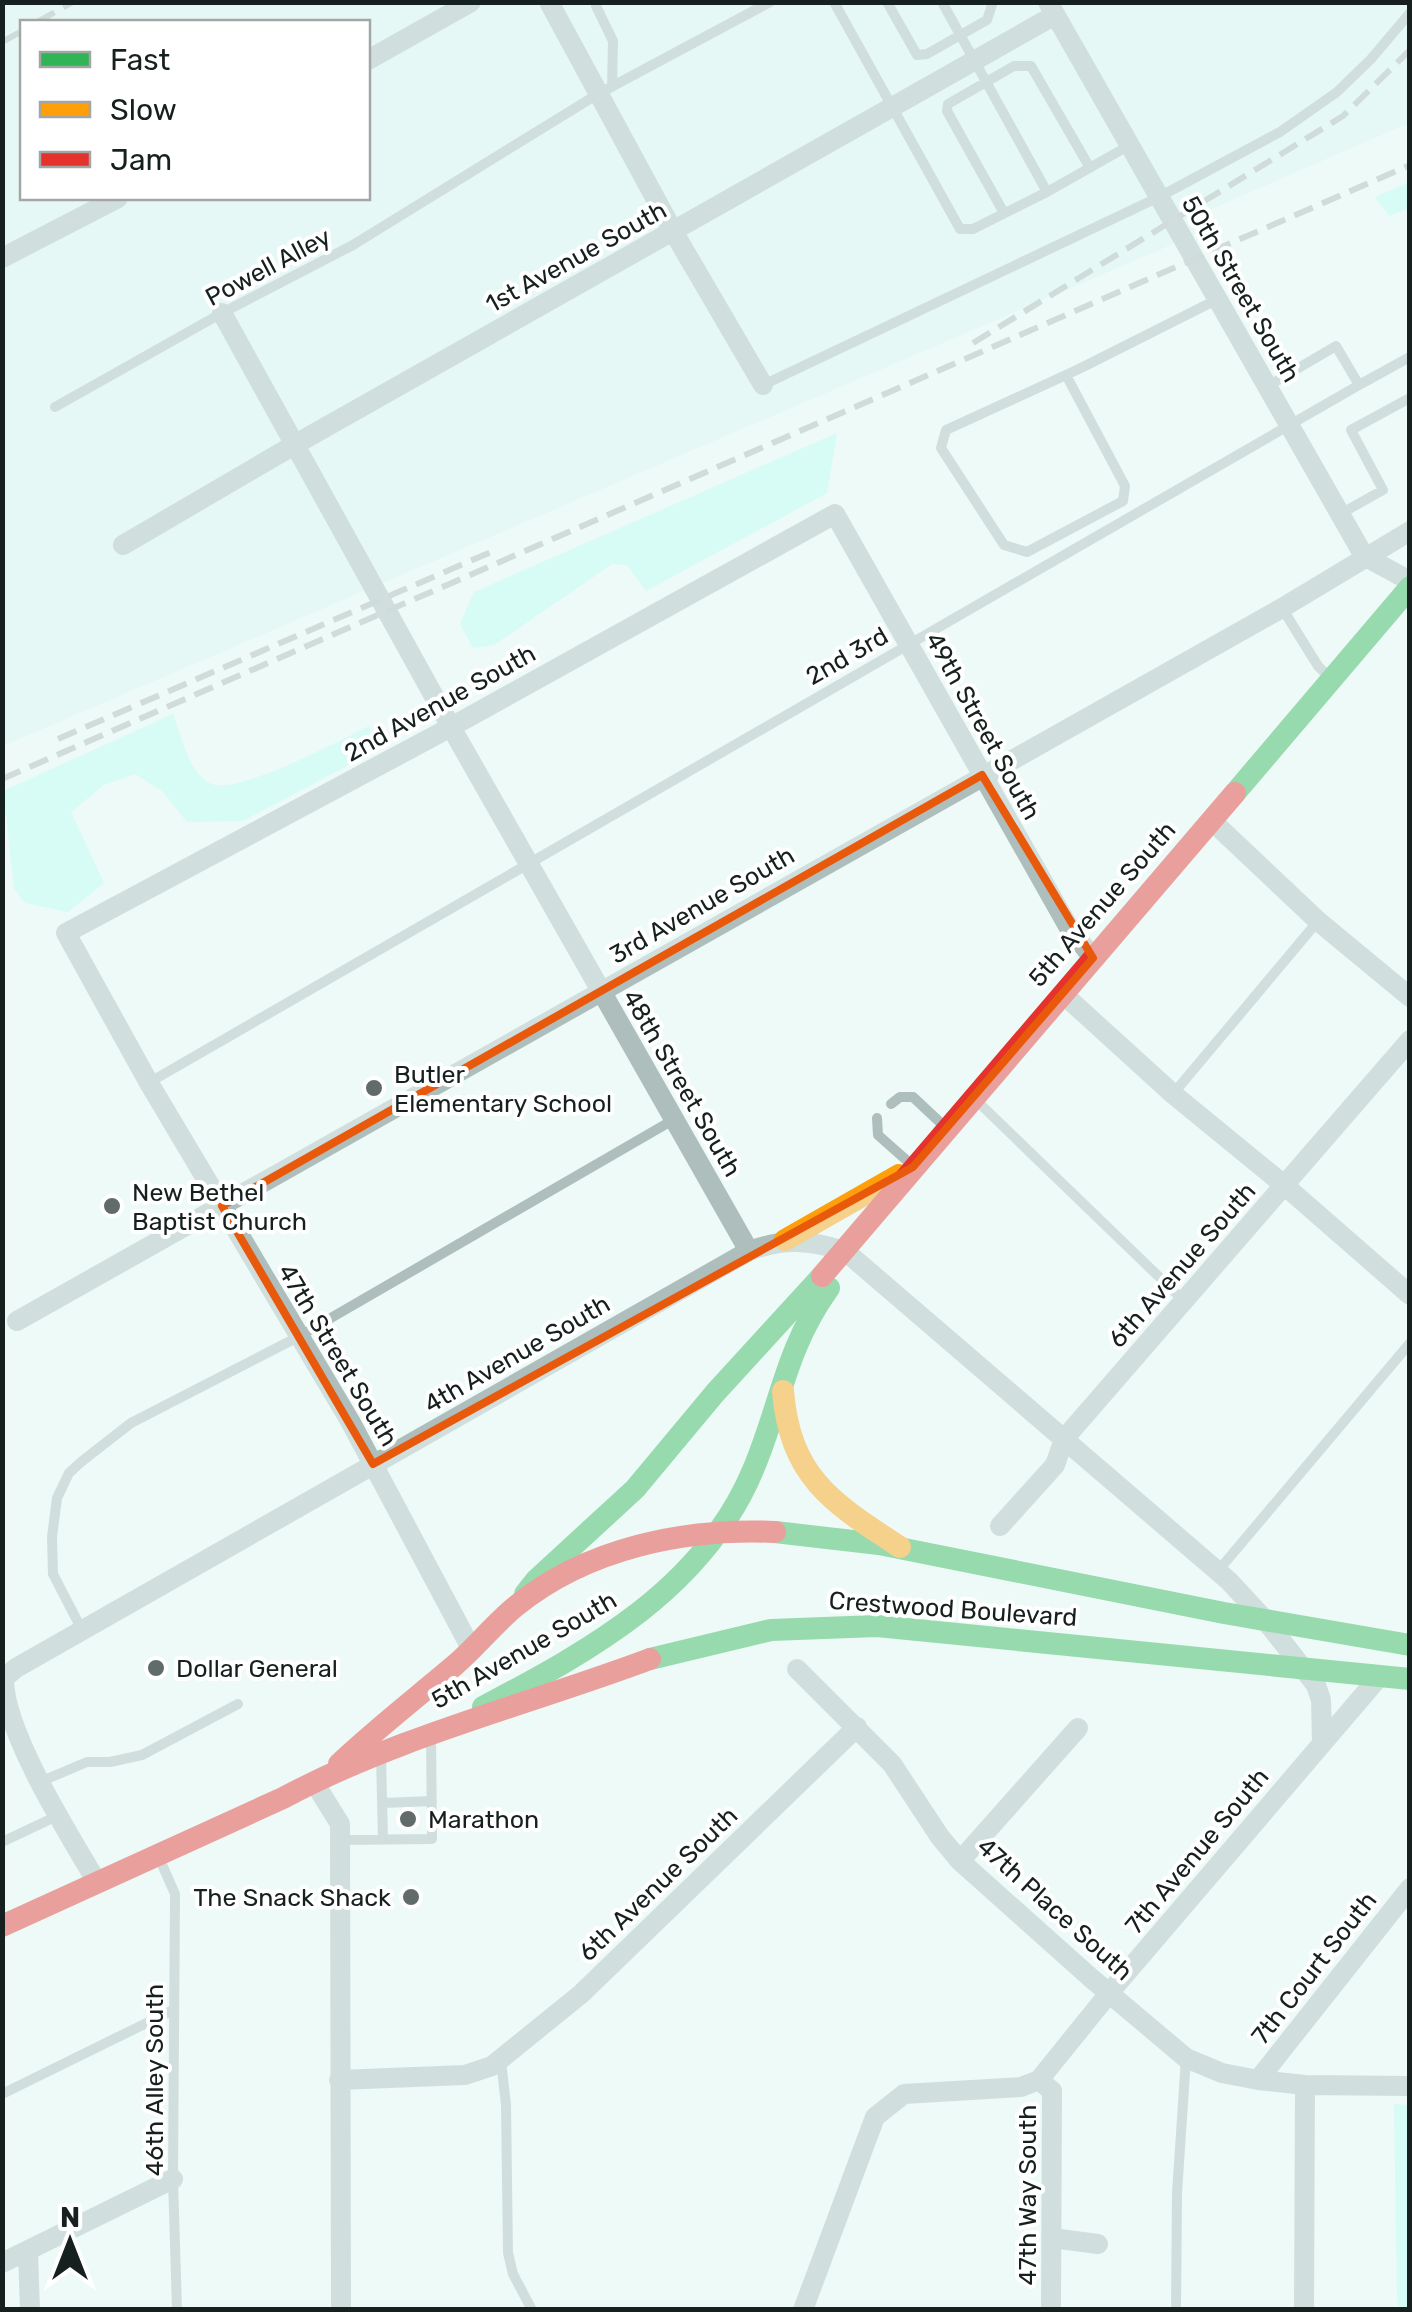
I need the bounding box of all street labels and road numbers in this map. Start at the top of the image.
street label: 50th Street South [1176,191,1306,387]
street label: 1st Avenue South [480,195,672,319]
street label: Powell Alley [201,222,336,312]
street label: 2nd 3rd [801,621,893,691]
street label: 49th Street South [920,627,1046,825]
street label: 2nd Avenue South [339,638,541,768]
street label: 5th Avenue South [1023,816,1181,992]
street label: 3rd Avenue South [605,840,799,970]
street label: 48th Street South [617,984,747,1182]
street label: 6th Avenue South [1102,1177,1262,1353]
street label: 47th Street South [272,1259,404,1451]
street label: 4th Avenue South [419,1289,615,1419]
street label: 5th Avenue South [426,1585,622,1715]
street label: Crestwood Boulevard [828,1586,1078,1632]
street label: 7th Avenue South [1119,1762,1275,1940]
street label: 6th Avenue South [573,1801,743,1967]
street label: 47th Place South [971,1832,1139,1986]
street label: 7th Court South [1246,1886,1382,2050]
street label: 46th Alley South [140,1984,169,2176]
street label: 47th Way South [1013,2105,1042,2285]

